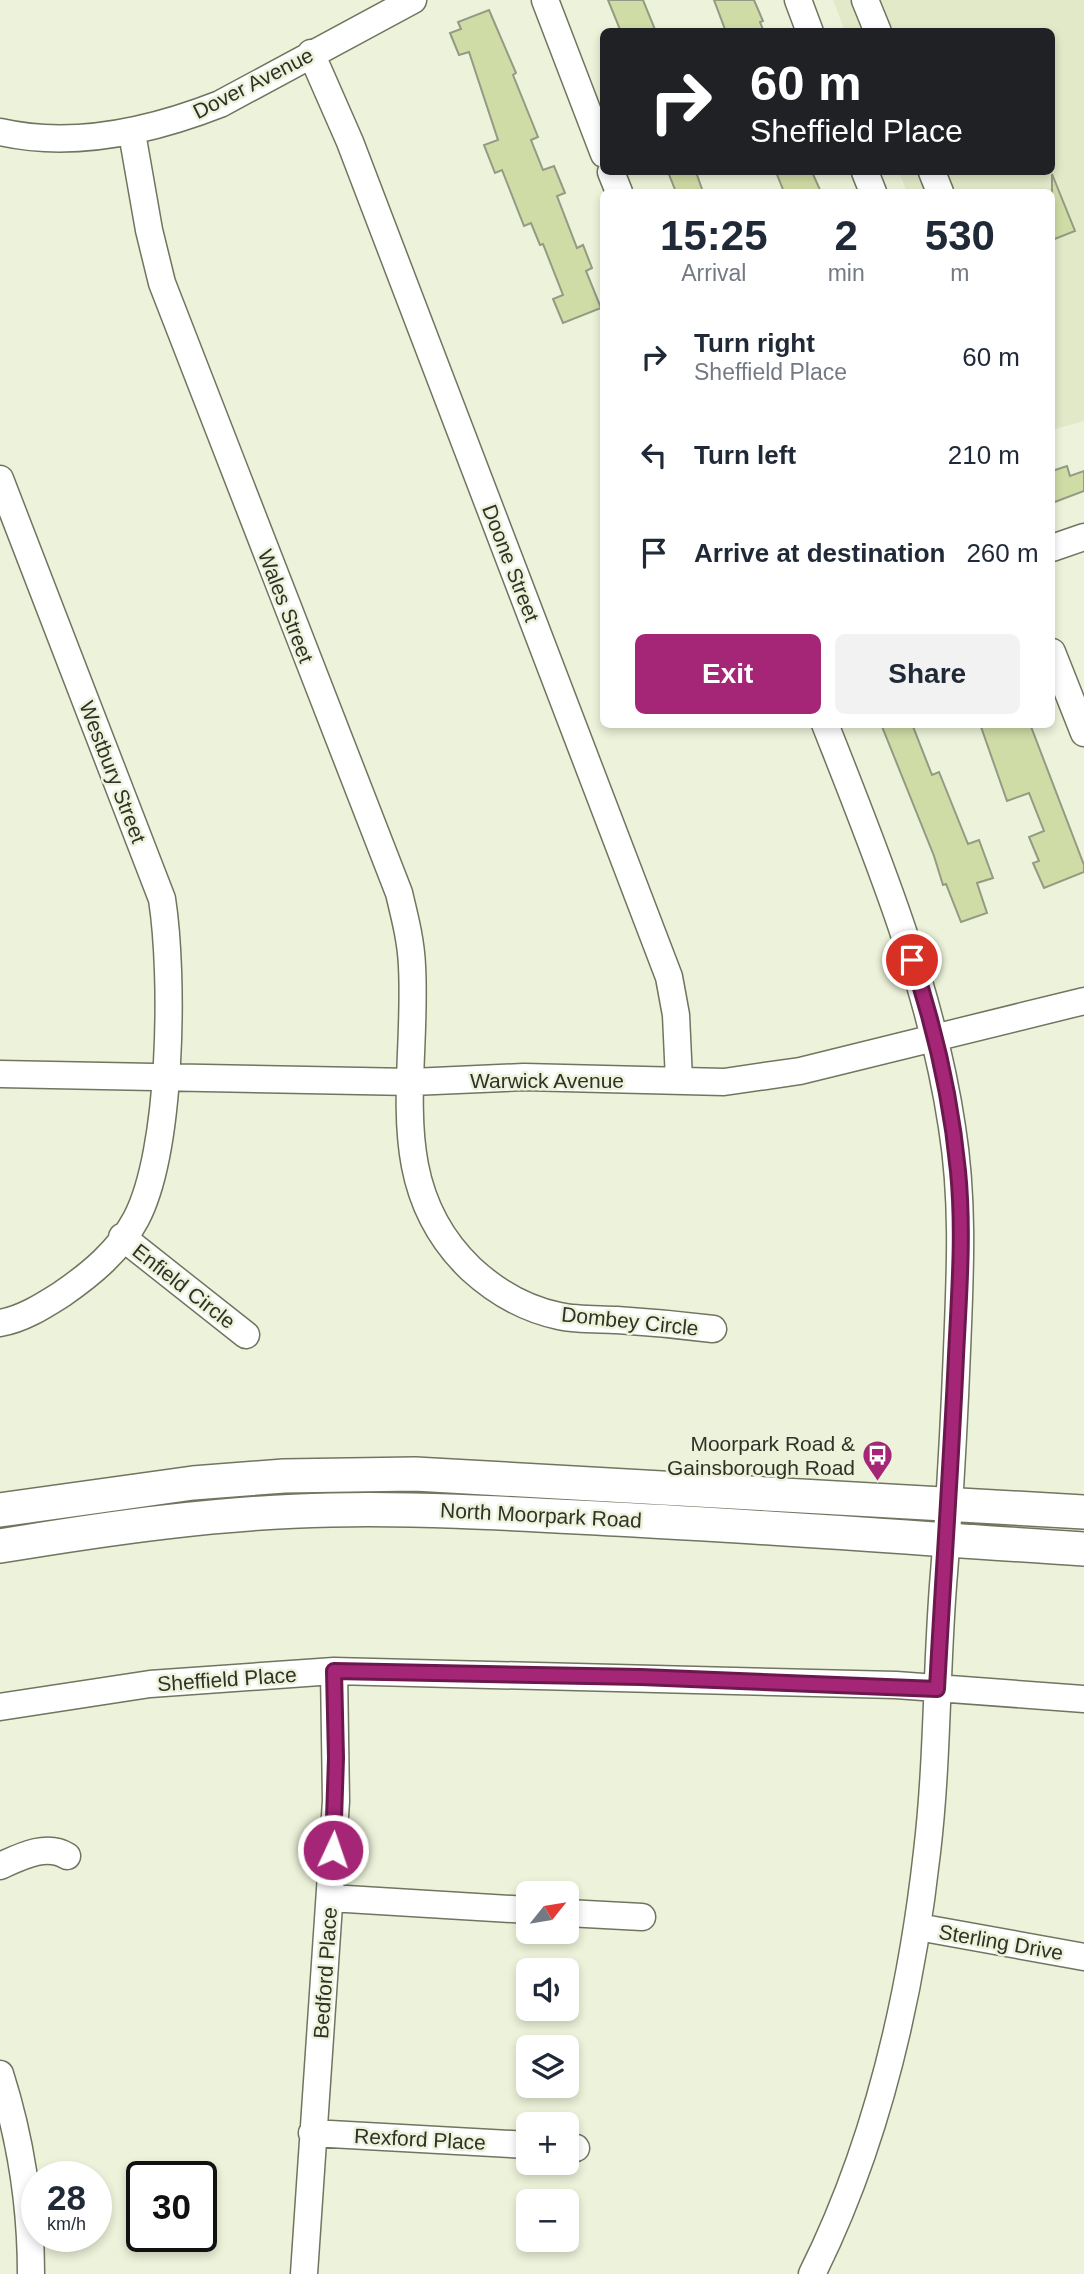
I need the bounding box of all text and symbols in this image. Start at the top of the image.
street label: Dover Avenue [189,43,317,123]
icon: right [635,56,726,147]
text: 60 m [750,56,862,110]
text: Sheffield Place [750,113,963,149]
text: 15:25 [660,212,768,259]
text: 2 [834,212,858,259]
text: 530 [925,212,995,259]
text: Arrival [681,260,746,286]
text: min [828,260,865,286]
text: m [950,260,969,286]
text: Turn right [694,328,815,358]
icon: right [635,338,673,376]
text: 60 m [962,342,1020,372]
text: Sheffield Place [694,359,847,385]
icon: left [635,436,673,474]
text: Turn left [694,440,796,470]
text: 210 m [948,440,1020,470]
street label: Doone Street [478,501,544,625]
icon: arrive [635,534,673,572]
text: Arrive at destination [694,538,945,568]
text: 260 m [966,538,1039,568]
street label: Wales Street [254,546,318,666]
button: Exit [635,634,821,714]
button: Share [835,634,1020,714]
street label: Westbury Street [75,698,151,846]
pin [882,930,942,990]
icon: arrive [893,941,931,979]
street label: Warwick Avenue [470,1069,624,1092]
street label: Enfield Circle [128,1239,240,1333]
street label: Dombey Circle [560,1302,700,1340]
place label: Moorpark Road & Gainsborough Road [667,1432,855,1479]
bus stop icon: Moorpark Road & Gainsborough Road [861,1438,895,1482]
street label: North Moorpark Road [440,1498,642,1532]
street label: Sheffield Place [157,1663,297,1695]
position arrow [296,1813,370,1887]
north arrow [516,1881,579,1944]
map controls [516,1881,579,2252]
street label: Bedford Place [309,1906,341,2040]
street label: Sterling Drive [937,1920,1065,1964]
button: sound [516,1958,579,2021]
button: layers [516,2035,579,2098]
button: + [516,2112,579,2175]
street label: Rexford Place [354,2124,486,2154]
speed limit sign: 30 [126,2161,217,2252]
text: 28 [47,2178,86,2217]
button: − [516,2189,579,2252]
text: km/h [47,2214,86,2234]

